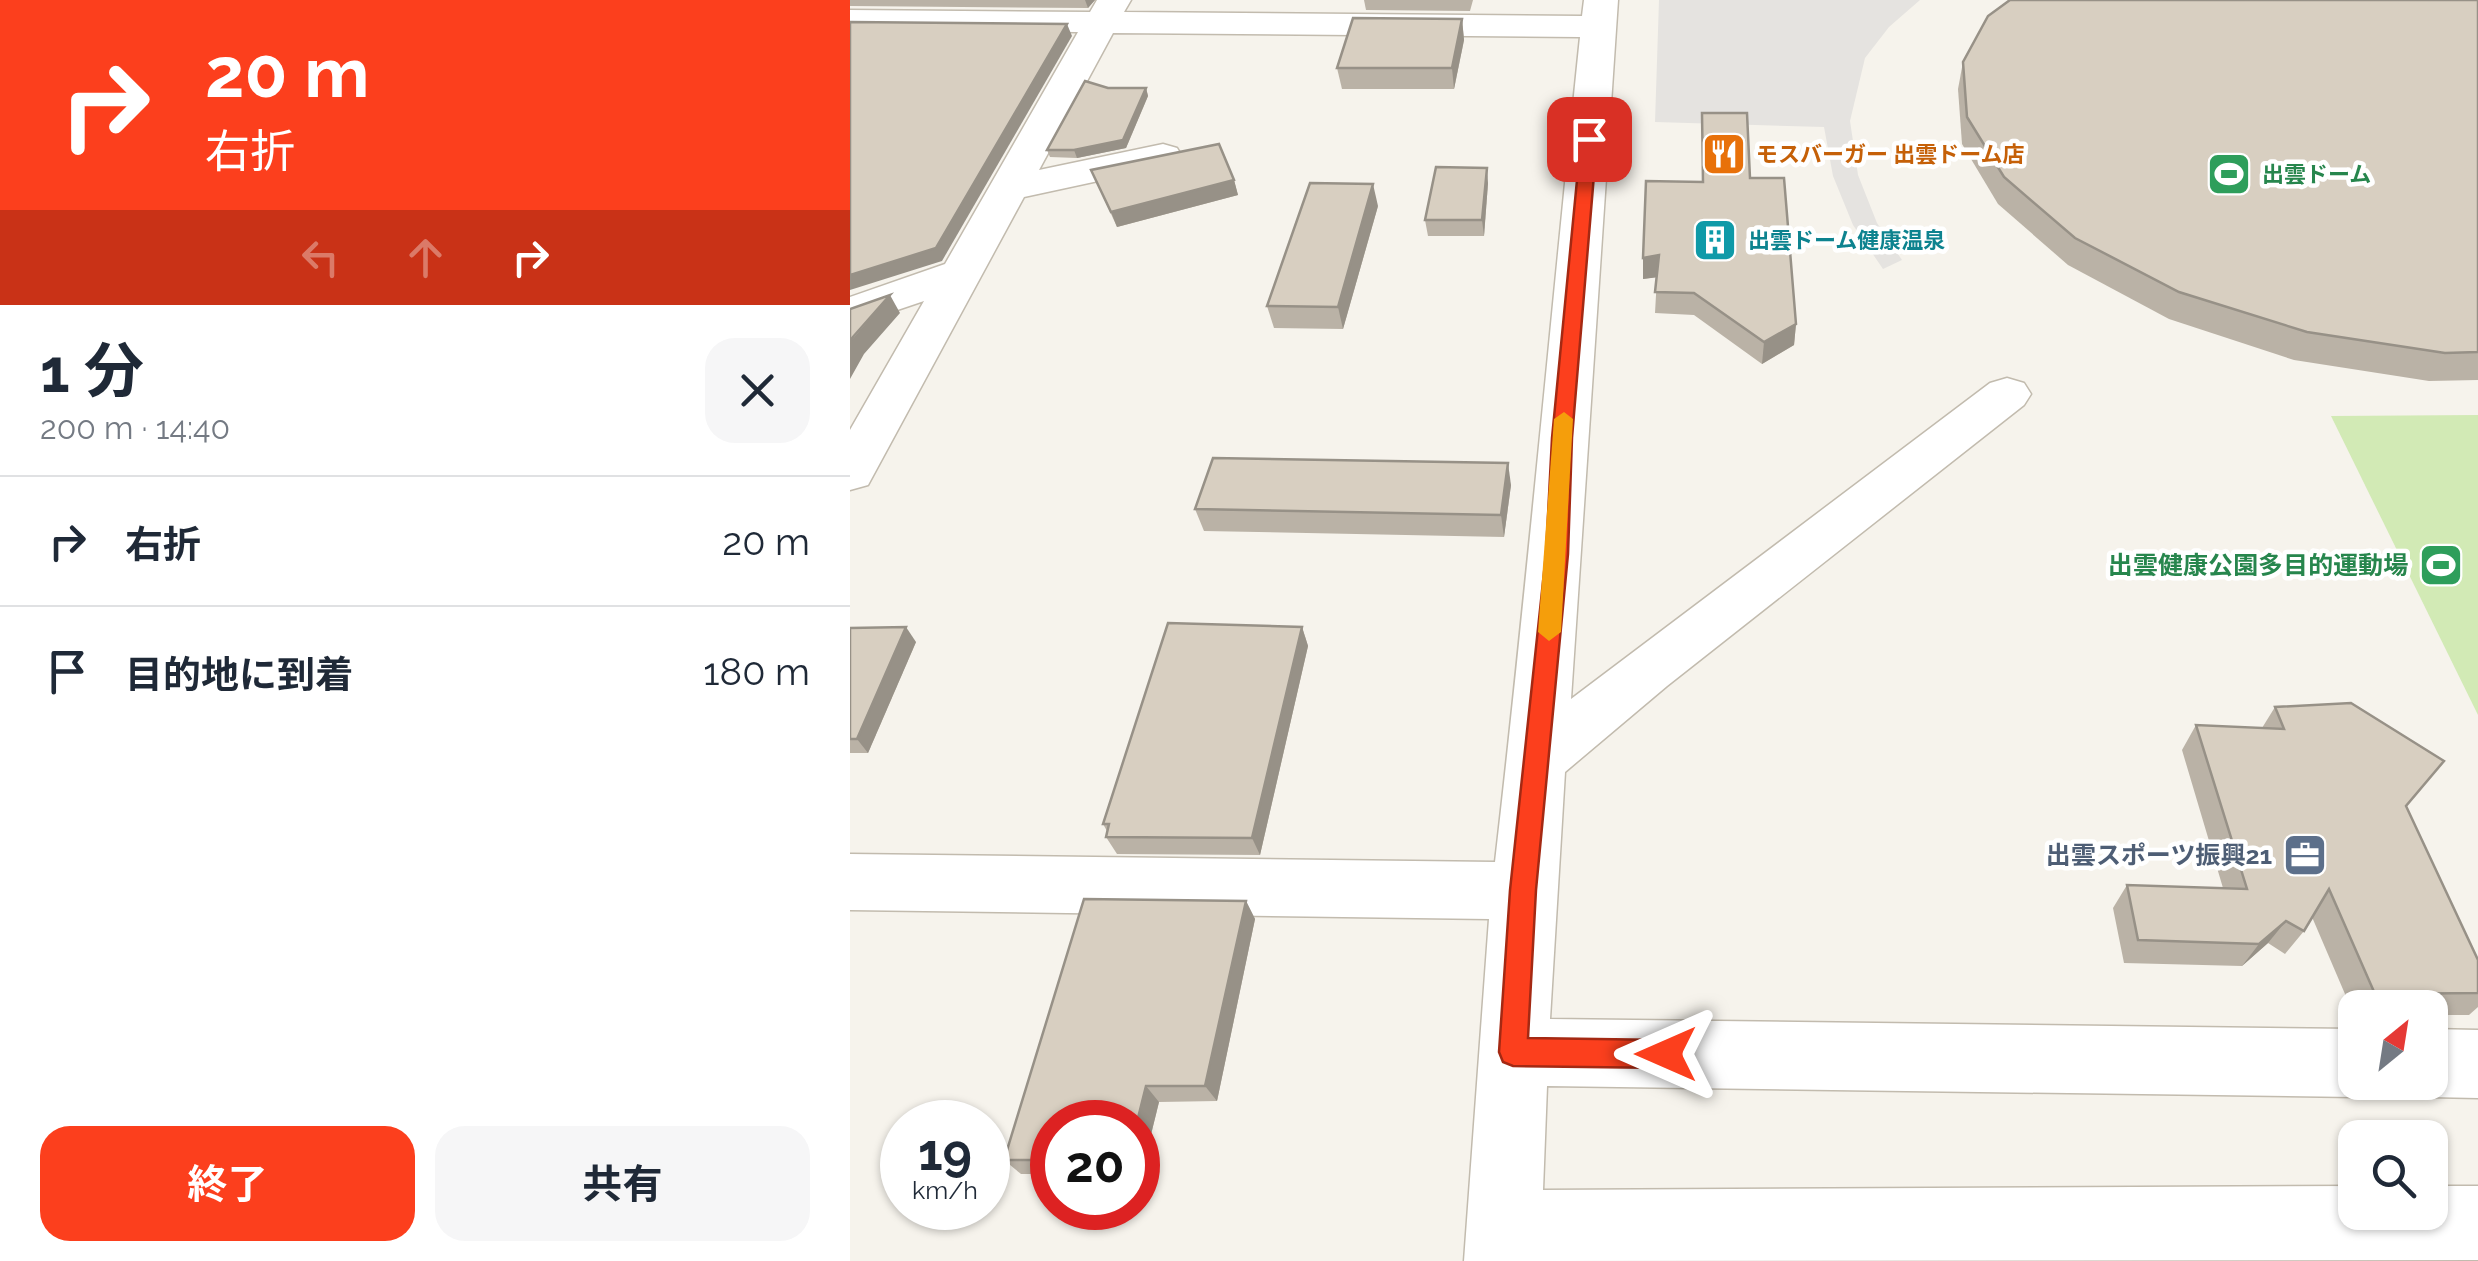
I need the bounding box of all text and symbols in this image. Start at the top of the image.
text: 20 m [205,31,369,113]
icon: right [40,40,170,170]
pin [1547,97,1632,182]
icon: arrive [1562,112,1617,167]
text: 右折 [205,125,295,178]
restaurant icon: モスバーガー 出雲ドーム店 [1701,131,1747,177]
place label: モスバーガー 出雲ドーム店 [1756,141,2025,167]
sports icon: 出雲ドーム [2206,151,2252,197]
place label: 出雲ドーム [2262,161,2371,187]
building icon: 出雲ドーム健康温泉 [1692,217,1738,263]
place label: 出雲ドーム健康温泉 [1748,227,1945,253]
icon: left [293,230,348,285]
icon: ahead [398,230,453,285]
icon: right [503,230,558,285]
text: 1 分 [40,336,144,406]
button: close [705,338,810,443]
text: 200 m · 14:40 [40,409,230,446]
icon: right [40,514,95,569]
text: 20 m [722,519,810,564]
text: 右折 [125,522,201,567]
sports icon: 出雲健康公園多目的運動場 [2418,542,2464,588]
place label: 出雲健康公園多目的運動場 [2108,550,2408,580]
icon: arrive [40,644,95,699]
text: 180 m [703,649,810,694]
text: 目的地に到着 [125,652,353,697]
office icon: 出雲スポーツ振興21 [2282,832,2328,878]
place label: 出雲スポーツ振興21 [2046,840,2272,870]
north arrow [2338,990,2448,1100]
map controls [2338,990,2448,1230]
position arrow [1614,1002,1718,1106]
speed limit sign: 20 [1030,1100,1160,1230]
button: search [2338,1120,2448,1230]
text: 19 [918,1123,972,1182]
button: 終了 [40,1126,415,1241]
button: 共有 [435,1126,810,1241]
text: km/h [912,1175,978,1205]

